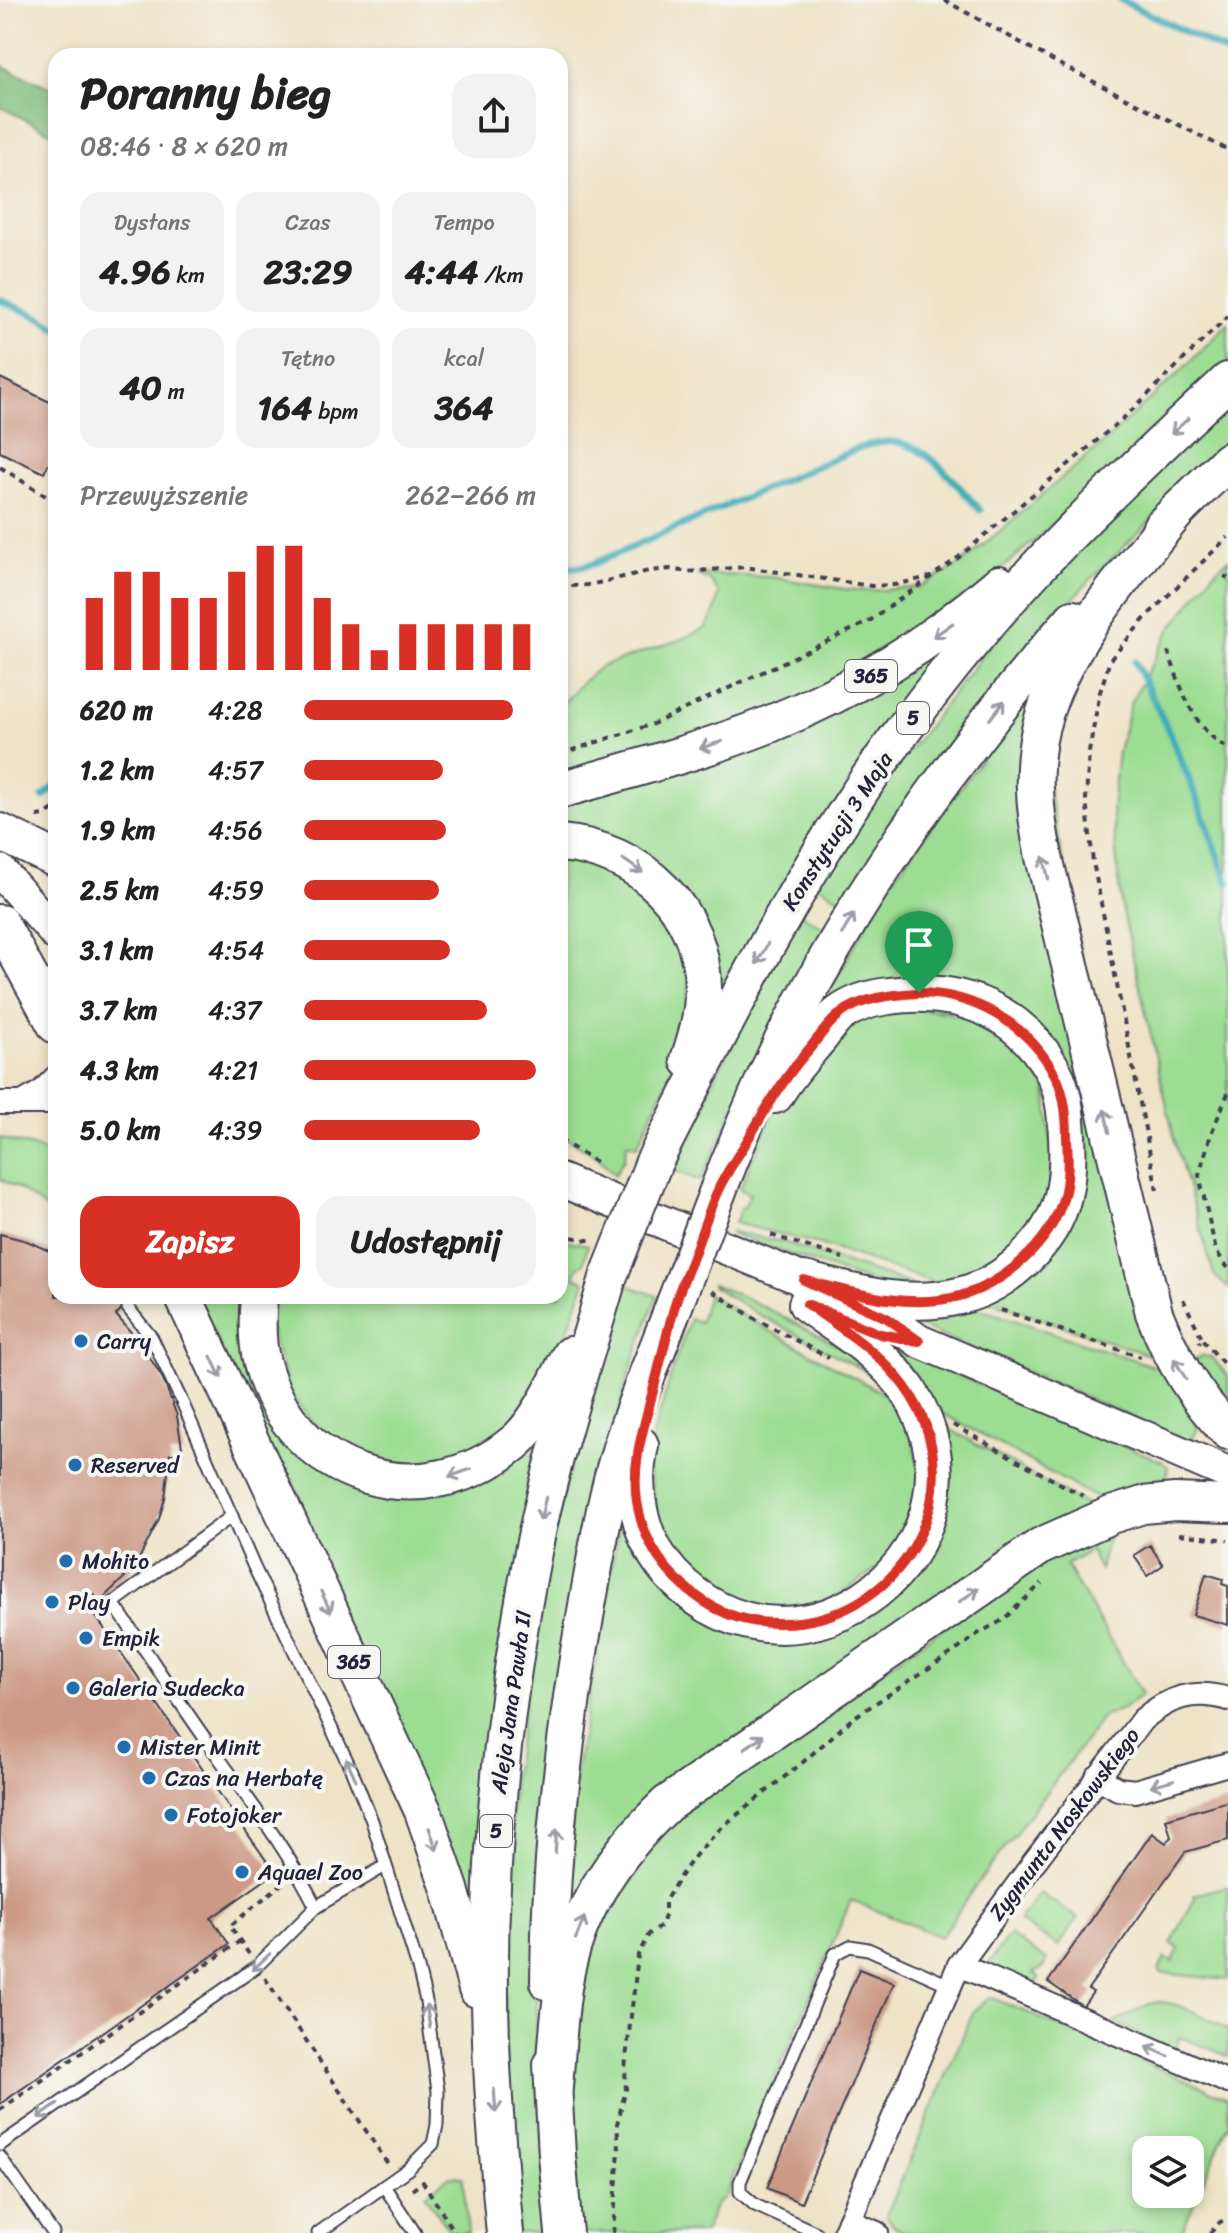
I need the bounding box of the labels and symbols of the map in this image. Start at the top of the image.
one-way arrow [1170,417,1190,436]
one-way arrow [933,621,954,638]
road number: 365 [845,660,897,692]
one-way arrow [988,700,1005,721]
road number: 5 [897,702,929,734]
one-way arrow [699,738,725,753]
street label: Konstytucji 3 Maja [771,743,904,918]
one-way arrow [1038,856,1053,882]
one-way arrow [622,858,644,874]
pin [885,911,953,993]
one-way arrow [841,913,857,936]
one-way arrow [754,941,769,965]
one-way arrow [1098,1109,1113,1135]
place label: Carry [97,1322,152,1361]
marker: Carry [72,1332,90,1350]
one-way arrow [209,1354,224,1378]
one-way arrow [1172,1358,1188,1381]
place label: Reserved [91,1446,180,1485]
marker: Reserved [66,1456,84,1474]
one-way arrow [448,1467,473,1482]
one-way arrow [535,1496,550,1522]
place label: Mohito [82,1542,149,1581]
marker: Mohito [57,1552,75,1570]
place label: Play [68,1583,111,1622]
one-way arrow [957,1587,979,1603]
one-way arrow [320,1590,335,1614]
marker: Play [43,1593,61,1611]
street label: Aleja Jana Pawła II [479,1608,543,1797]
place label: Empik [102,1619,160,1658]
marker: Empik [77,1629,95,1647]
road number: 365 [328,1646,380,1678]
place label: Galeria Sudecka [89,1669,245,1708]
marker: Galeria Sudecka [64,1679,82,1697]
street label: Zygmunta Noskowskiego [978,1719,1150,1929]
place label: Mister Minit [140,1728,262,1767]
one-way arrow [743,1734,765,1750]
marker: Mister Minit [115,1738,133,1756]
one-way arrow [343,1757,358,1781]
place label: Czas na Herbatę [165,1759,323,1798]
marker: Czas na Herbatę [140,1769,158,1787]
one-way arrow [1149,1776,1175,1791]
place label: Fotojoker [187,1796,283,1835]
marker: Fotojoker [162,1806,180,1824]
road number: 5 [480,1815,512,1847]
one-way arrow [426,1827,441,1852]
one-way arrow [548,1828,563,1855]
place label: Aquael Zoo [257,1853,363,1892]
marker: Aquael Zoo [233,1863,251,1881]
one-way arrow [574,1916,588,1941]
one-way arrow [251,1952,271,1971]
one-way arrow [420,2004,435,2030]
one-way arrow [1145,2043,1169,2058]
one-way arrow [488,2087,503,2114]
one-way arrow [38,2103,60,2119]

